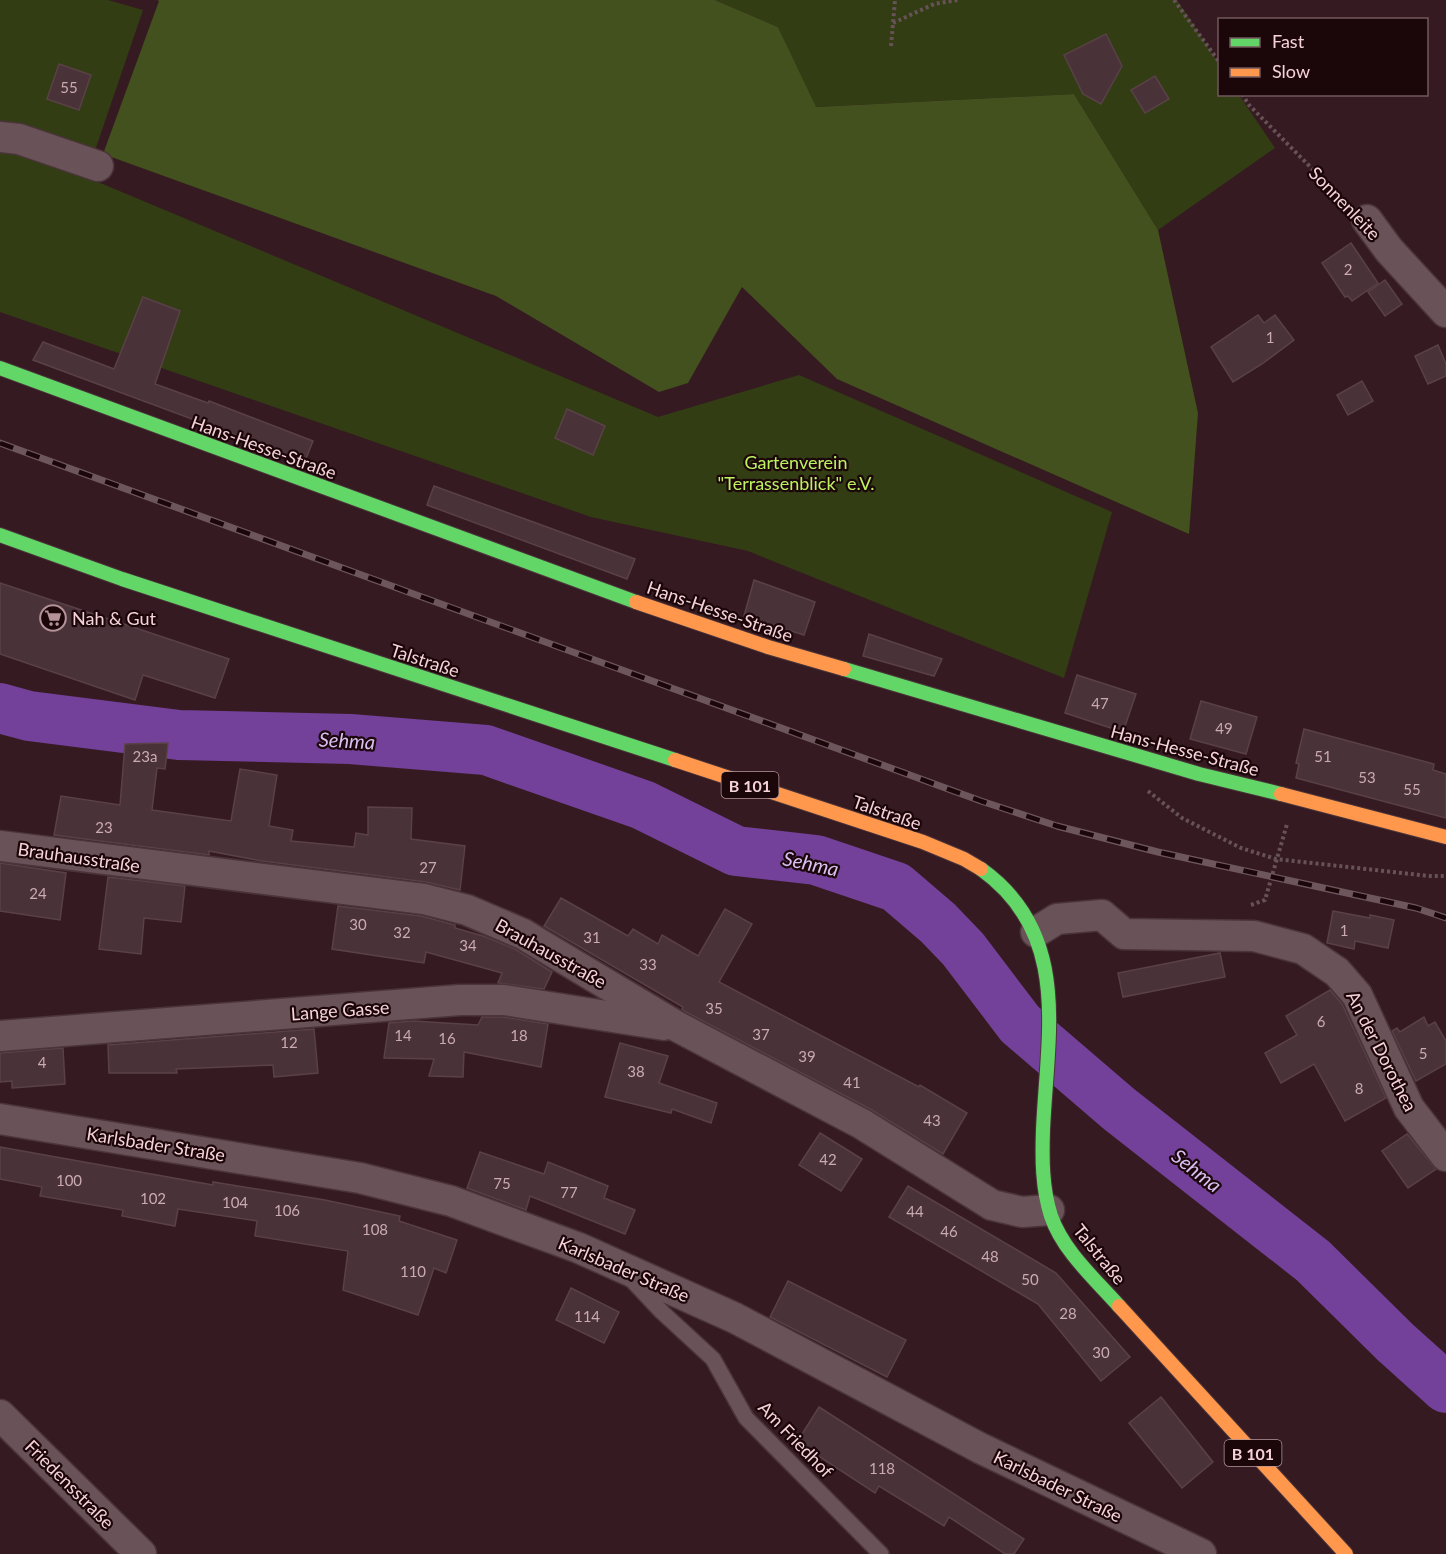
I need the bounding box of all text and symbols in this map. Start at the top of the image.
legend [1218,18,1428,96]
text: Fast [1272,30,1305,52]
text: Slow [1272,60,1310,82]
house number: 55 [60,78,78,96]
street label: Sonnenleite [1305,162,1385,244]
house number: 2 [1344,260,1352,278]
house number: 1 [1266,328,1274,346]
street label: Hans-Hesse-Straße [188,411,340,483]
park label: Gartenverein "Terrassenblick" e.V. [718,451,874,494]
street label: Hans-Hesse-Straße [644,576,796,646]
supermarket icon: Nah & Gut [38,603,68,633]
place label: Nah & Gut [72,607,157,629]
street label: Talstraße [388,639,462,681]
house number: 47 [1091,694,1109,712]
house number: 49 [1215,719,1233,737]
street label: Hans-Hesse-Straße [1108,720,1262,780]
water label: Sehma [318,727,376,753]
house number: 23a [133,747,157,765]
house number: 51 [1314,747,1332,765]
house number: 53 [1358,768,1376,786]
road number: B 101 [722,772,778,798]
house number: 55 [1403,780,1421,798]
street label: Talstraße [850,790,924,834]
house number: 23 [95,818,113,836]
street label: Brauhausstraße [16,838,142,876]
water label: Sehma [781,845,841,881]
house number: 27 [419,858,437,876]
house number: 24 [29,884,47,902]
street label: Brauhausstraße [492,914,610,992]
house number: 30 [349,915,367,933]
house number: 1 [1340,921,1348,939]
house number: 32 [393,923,411,941]
house number: 31 [583,928,601,946]
house number: 34 [459,936,477,954]
house number: 33 [639,955,657,973]
street label: An der Dorothea [1342,987,1422,1115]
street label: Lange Gasse [290,996,390,1024]
house number: 35 [705,999,723,1017]
house number: 6 [1317,1012,1326,1030]
house number: 37 [752,1025,770,1043]
house number: 14 [394,1026,412,1044]
house number: 18 [510,1026,528,1044]
house number: 16 [438,1029,456,1047]
house number: 12 [280,1033,298,1051]
house number: 5 [1419,1044,1427,1062]
house number: 39 [798,1047,816,1065]
house number: 4 [38,1053,47,1071]
house number: 38 [627,1062,645,1080]
house number: 41 [843,1073,861,1091]
house number: 8 [1355,1079,1363,1097]
house number: 43 [923,1111,941,1129]
street label: Karlsbader Straße [85,1122,227,1166]
water label: Sehma [1167,1143,1227,1197]
house number: 42 [819,1150,837,1168]
house number: 100 [56,1171,82,1189]
house number: 75 [493,1174,511,1192]
house number: 77 [560,1183,578,1201]
house number: 102 [140,1189,166,1207]
house number: 104 [222,1193,248,1211]
house number: 106 [274,1201,300,1219]
house number: 44 [906,1202,924,1220]
street label: Talstraße [1069,1219,1131,1289]
house number: 108 [362,1220,388,1238]
house number: 46 [940,1222,958,1240]
street label: Karlsbader Straße [555,1232,693,1306]
house number: 48 [981,1247,999,1265]
house number: 110 [400,1262,426,1280]
house number: 50 [1021,1270,1039,1288]
house number: 28 [1059,1304,1077,1322]
house number: 114 [574,1307,600,1325]
house number: 30 [1092,1343,1110,1361]
street label: Am Friedhof [754,1396,838,1482]
street label: Friedensstraße [21,1435,119,1533]
road number: B 101 [1224,1440,1282,1466]
street label: Karlsbader Straße [990,1445,1126,1527]
house number: 118 [869,1459,895,1477]

